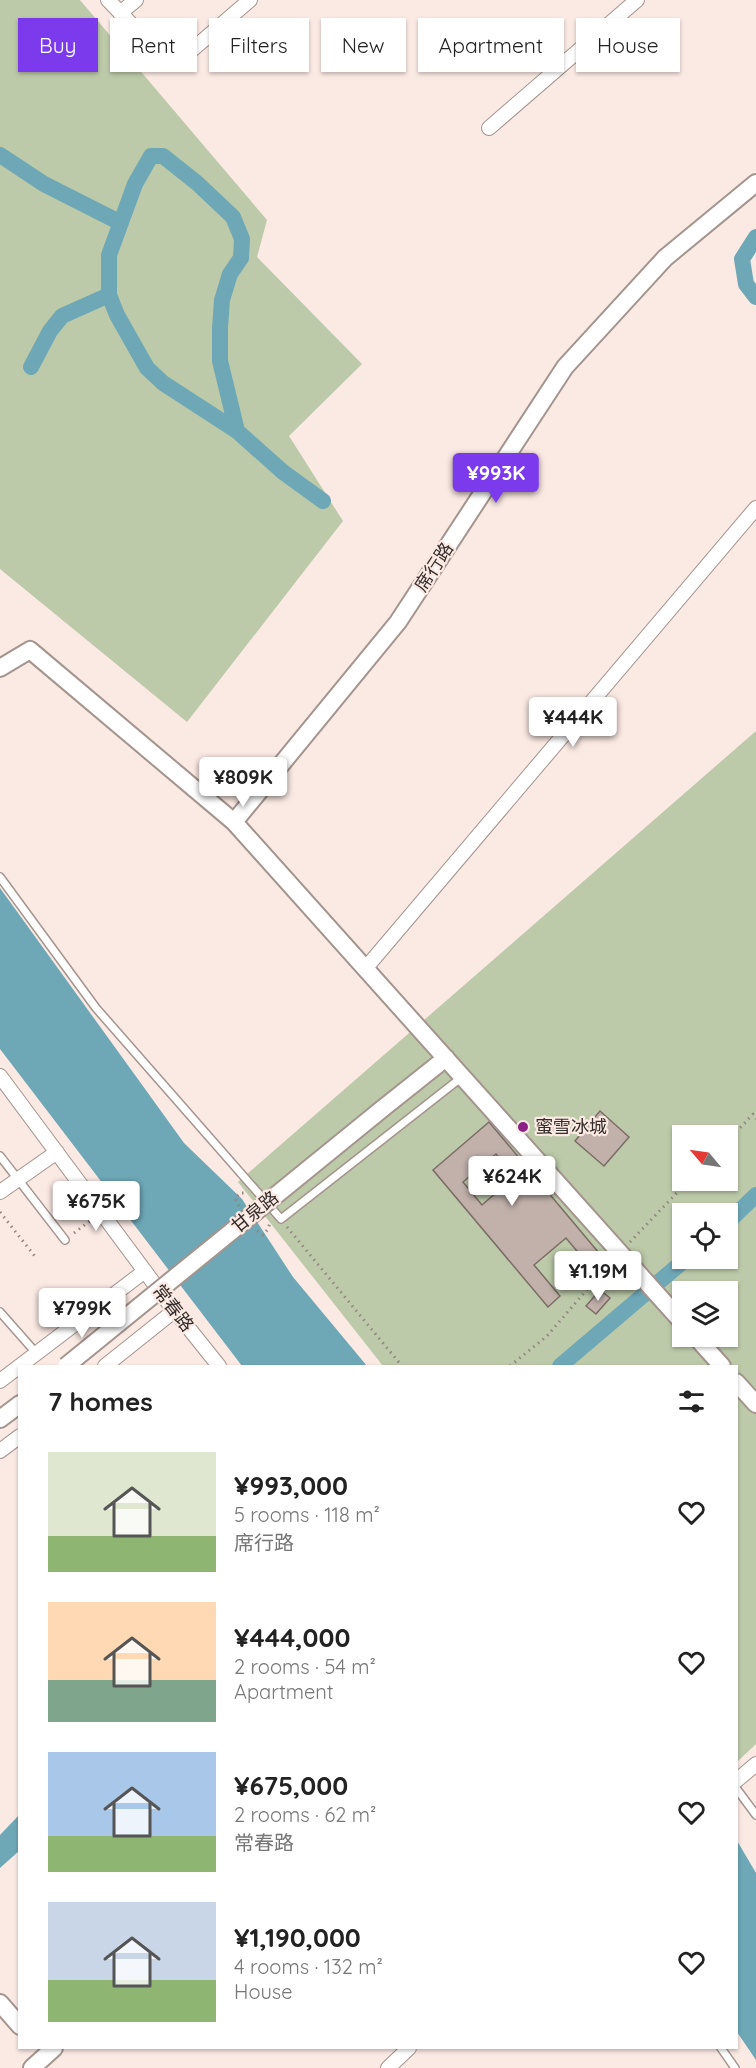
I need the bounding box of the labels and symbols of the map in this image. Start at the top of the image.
pin: ¥993K [454,453,538,504]
street label: 席行路 [409,538,458,596]
pin: ¥444K [531,697,615,748]
pin: ¥809K [201,757,285,808]
place label: 蜜雪冰城 [535,1115,607,1138]
marker: 蜜雪冰城 [516,1120,530,1134]
north arrow [672,1125,738,1191]
pin: ¥624K [470,1156,554,1207]
pin: ¥675K [54,1181,138,1232]
street label: 甘泉路 [226,1186,283,1238]
pin: ¥1.19M [549,1251,647,1302]
street label: 常春路 [148,1279,199,1336]
pin: ¥799K [40,1288,124,1339]

